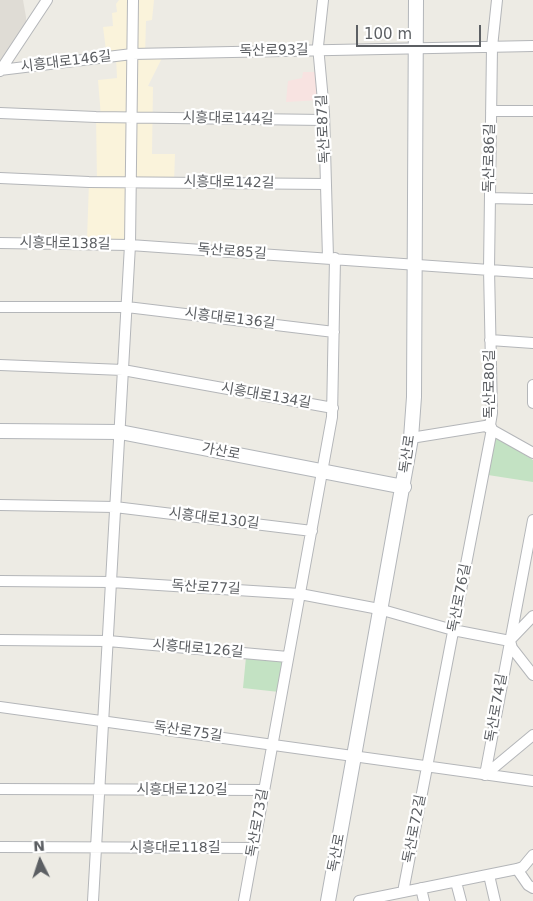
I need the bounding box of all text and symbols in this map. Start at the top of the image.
scale bar [358,15,483,47]
text: 100 m [364,25,412,43]
street label: 독산로93길 [239,42,309,60]
street label: 시흥대로146길 [20,48,112,76]
street label: 독산로87길 [314,94,334,164]
street label: 시흥대로144길 [182,110,274,128]
street label: 독산로86길 [481,123,499,193]
street label: 시흥대로142길 [183,174,275,192]
street label: 시흥대로138길 [19,235,111,253]
street label: 독산로85길 [197,241,267,263]
street label: 시흥대로136길 [184,305,276,333]
street label: 독산로80길 [482,349,498,419]
street label: 시흥대로134길 [220,380,312,412]
street label: 독산로 [397,434,419,474]
street label: 가산로 [200,440,242,464]
street label: 시흥대로130길 [168,505,260,533]
street label: 독산로76길 [445,562,475,634]
street label: 독산로77길 [171,578,241,598]
street label: 시흥대로126길 [152,637,244,661]
street label: 독산로74길 [483,672,511,744]
street label: 독산로75길 [153,719,223,745]
street label: 시흥대로120길 [136,782,228,798]
street label: 독산로73길 [244,787,272,859]
street label: 독산로72길 [400,793,430,865]
street label: 독산로 [325,832,349,874]
north arrow [15,836,65,886]
text: N [33,838,45,854]
street label: 시흥대로118길 [129,840,221,856]

